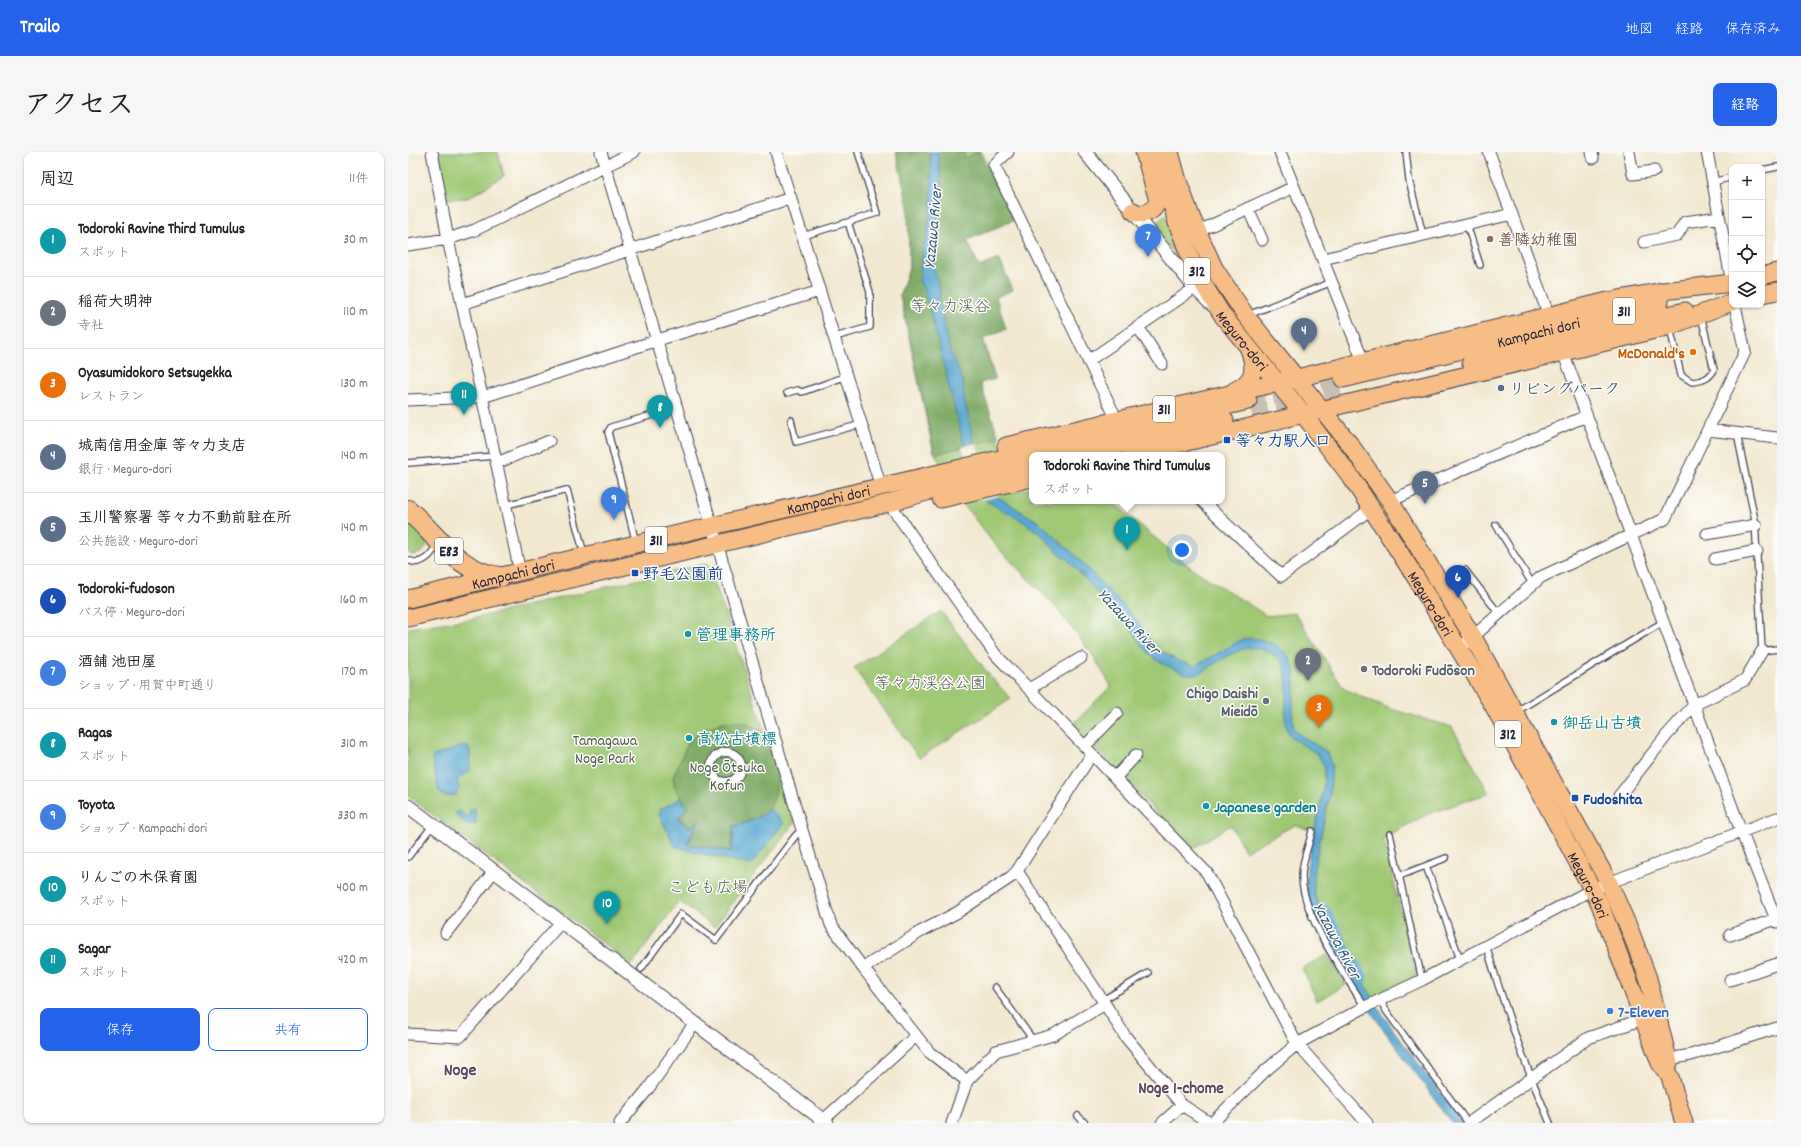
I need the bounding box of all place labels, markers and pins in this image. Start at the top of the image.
pin: 7 [1135,224,1161,257]
place label: 善隣幼稚園 [1498,230,1578,253]
marker: 善隣幼稚園 [1485,234,1495,244]
pin: 4 [1291,318,1317,351]
place label: McDonald's [1618,343,1685,366]
marker: McDonald's [1688,347,1698,357]
place label: リビングパーク [1509,379,1620,402]
pin: 11 [451,382,477,415]
marker: リビングパーク [1496,383,1506,393]
pin: 8 [647,395,673,428]
place label: 等々力駅入口 [1235,431,1331,454]
marker: 等々力駅入口 [1222,435,1232,445]
pin: 5 [1412,471,1438,504]
pin: 9 [601,487,627,520]
pin: 1 [1114,517,1140,550]
place label: 野毛公園前 [643,564,723,587]
pin: 6 [1445,565,1471,598]
marker: 野毛公園前 [630,568,640,578]
place label: 管理事務所 [696,625,776,648]
marker: 管理事務所 [683,629,693,639]
pin: 2 [1295,648,1321,681]
place label: Todoroki Fudōson [1372,660,1475,683]
marker: Todoroki Fudōson [1359,664,1369,674]
place label: Chigo Daishi Mieidō [1186,683,1258,724]
pin: 3 [1306,695,1332,728]
marker: Chigo Daishi Mieidō [1261,696,1271,706]
place label: 御岳山古墳 [1562,713,1642,736]
marker: 御岳山古墳 [1549,717,1559,727]
place label: 高松古墳標 [697,729,777,752]
marker: 高松古墳標 [684,733,694,743]
place label: Fudoshita [1583,789,1644,812]
marker: Fudoshita [1570,793,1580,803]
place label: Japanese garden [1214,797,1316,820]
marker: Japanese garden [1201,801,1211,811]
pin: 10 [594,891,620,924]
place label: 7-Eleven [1618,1002,1669,1025]
marker: 7-Eleven [1605,1006,1615,1016]

